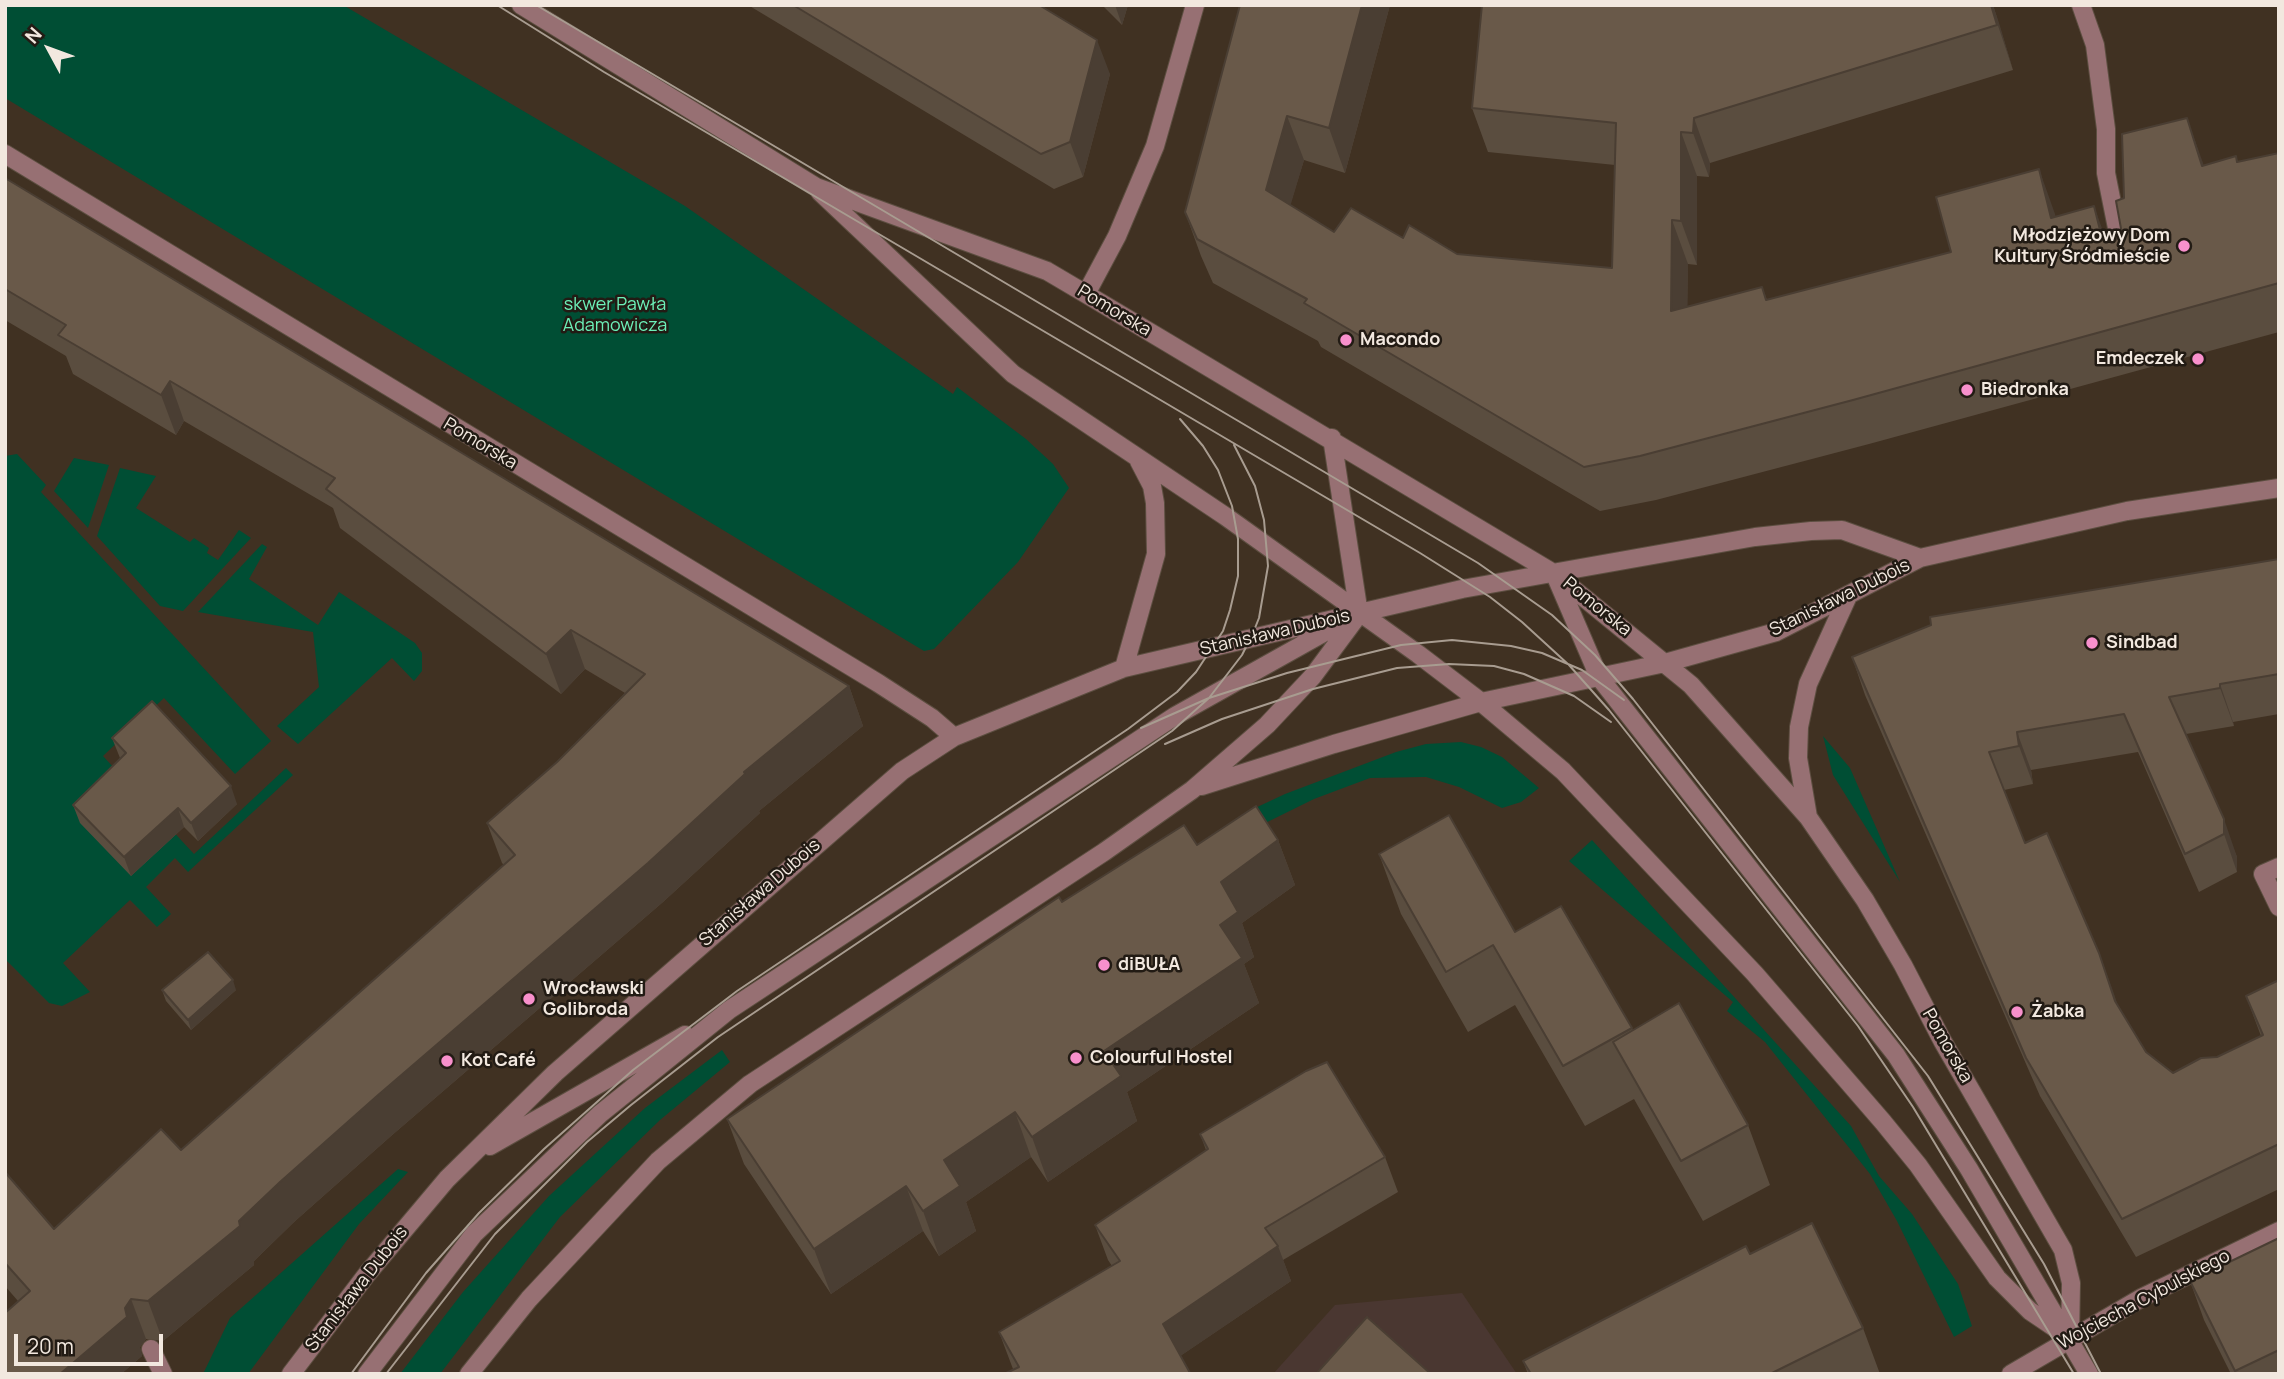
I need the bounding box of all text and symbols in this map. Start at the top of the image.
north arrow [14,14,84,84]
text: N [19,22,47,49]
place label: Młodzieżowy Dom Kultury Śródmieście [1994,225,2170,268]
marker: Młodzieżowy Dom Kultury Śródmieście [2176,238,2192,254]
street label: Pomorska [1073,281,1155,341]
park label: skwer Pawła Adamowicza [563,294,667,336]
place label: Macondo [1360,329,1440,351]
marker: Macondo [1338,332,1354,348]
place label: Emdeczek [2096,348,2184,370]
marker: Emdeczek [2190,351,2206,367]
place label: Biedronka [1981,379,2069,401]
marker: Biedronka [1959,382,1975,398]
street label: Pomorska [439,414,521,474]
street label: Stanisława Dubois [1766,555,1914,641]
street label: Pomorska [1558,573,1636,641]
street label: Stanisława Dubois [1198,605,1352,661]
place label: Sindbad [2106,632,2178,654]
marker: Sindbad [2084,635,2100,651]
street label: Stanisława Dubois [695,835,825,951]
place label: diBUŁA [1118,954,1180,976]
marker: diBUŁA [1096,957,1112,973]
place label: Wrocławski Golibroda [543,978,644,1020]
marker: Wrocławski Golibroda [521,991,537,1007]
place label: Żabka [2031,1001,2084,1023]
marker: Żabka [2009,1004,2025,1020]
street label: Pomorska [1917,1005,1977,1087]
place label: Colourful Hostel [1090,1047,1233,1069]
place label: Kot Café [461,1050,536,1072]
marker: Colourful Hostel [1068,1050,1084,1066]
marker: Kot Café [439,1053,455,1069]
street label: Stanisława Dubois [301,1222,413,1356]
street label: Wojciecha Cybulskiego [2054,1245,2234,1355]
scale bar [18,1320,166,1364]
text: 20 m [27,1332,74,1360]

